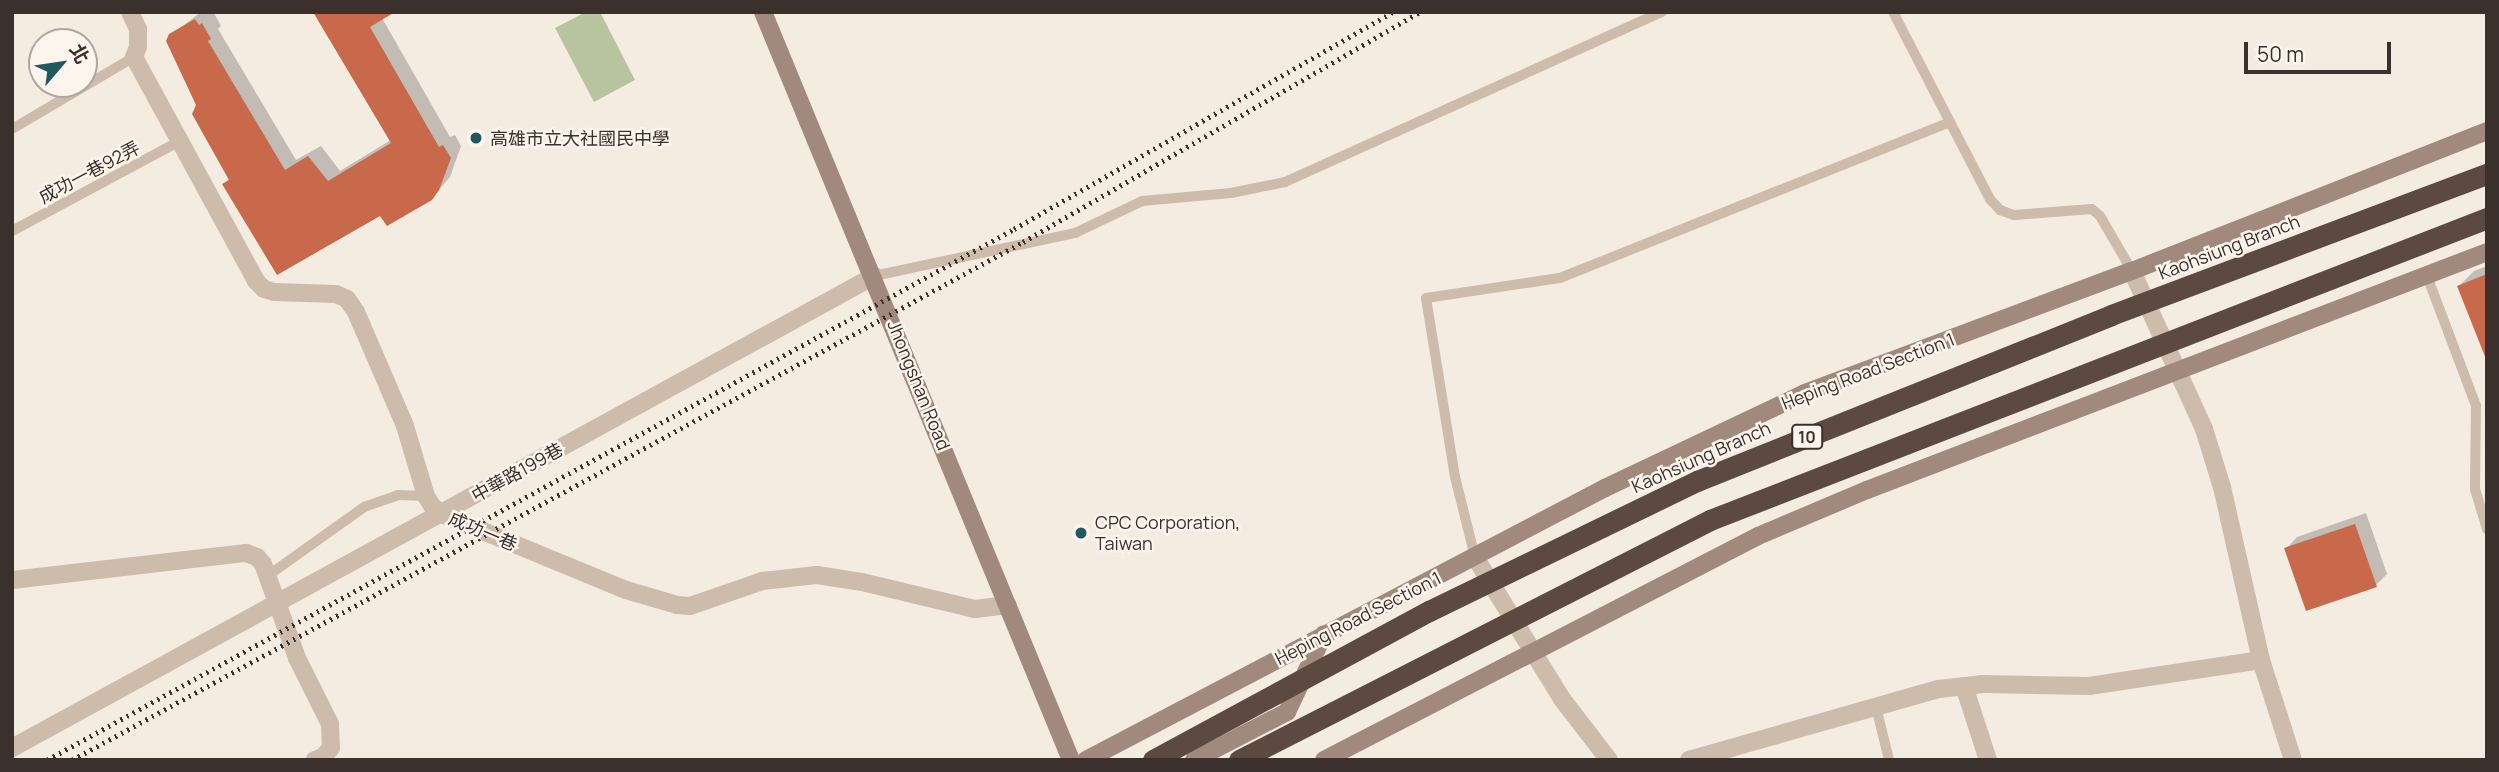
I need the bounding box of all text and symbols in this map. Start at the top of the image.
north arrow [28,28,98,98]
scale bar [2247,28,2394,72]
text: 北 [64,39,96,68]
text: 50 m [2257,40,2304,68]
place label: 高雄市立大社國民中學 [490,127,670,149]
marker: 高雄市立大社國民中學 [468,130,484,146]
street label: 成功一巷92弄 [35,136,143,208]
street label: Kaohsiung Branch [2155,210,2303,284]
street label: Jhongshan Road [883,317,955,453]
street label: Heping Road Section 1 [1778,328,1958,414]
street label: Kaohsiung Branch [1628,417,1774,497]
road number: 10 [1790,424,1825,450]
street label: 中華路199巷 [467,438,567,506]
street label: 成功一巷 [446,507,520,555]
place label: CPC Corporation, Taiwan [1095,512,1240,554]
marker: CPC Corporation, Taiwan [1073,525,1089,541]
street label: Heping Road Section 1 [1271,567,1445,669]

